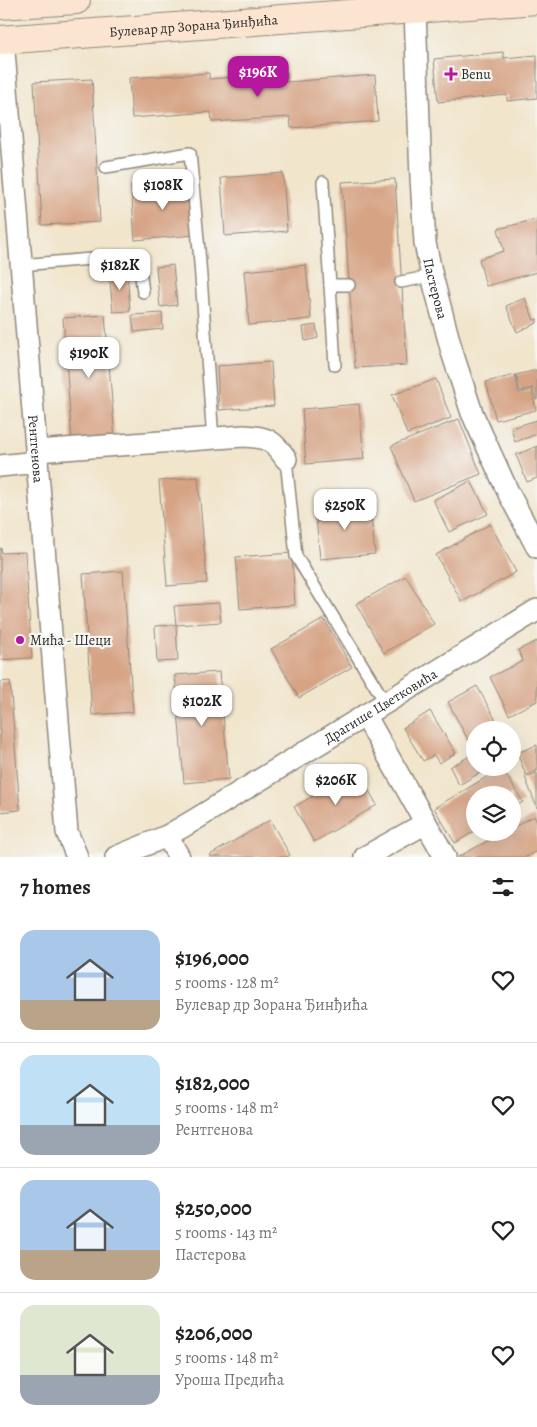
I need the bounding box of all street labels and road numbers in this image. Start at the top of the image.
street label: Булевар др Зорана Ђинђића [108,10,279,41]
street label: Пастерова [419,256,453,322]
street label: Рентгенова [24,414,48,484]
street label: Драгише Цветковића [320,664,441,748]

